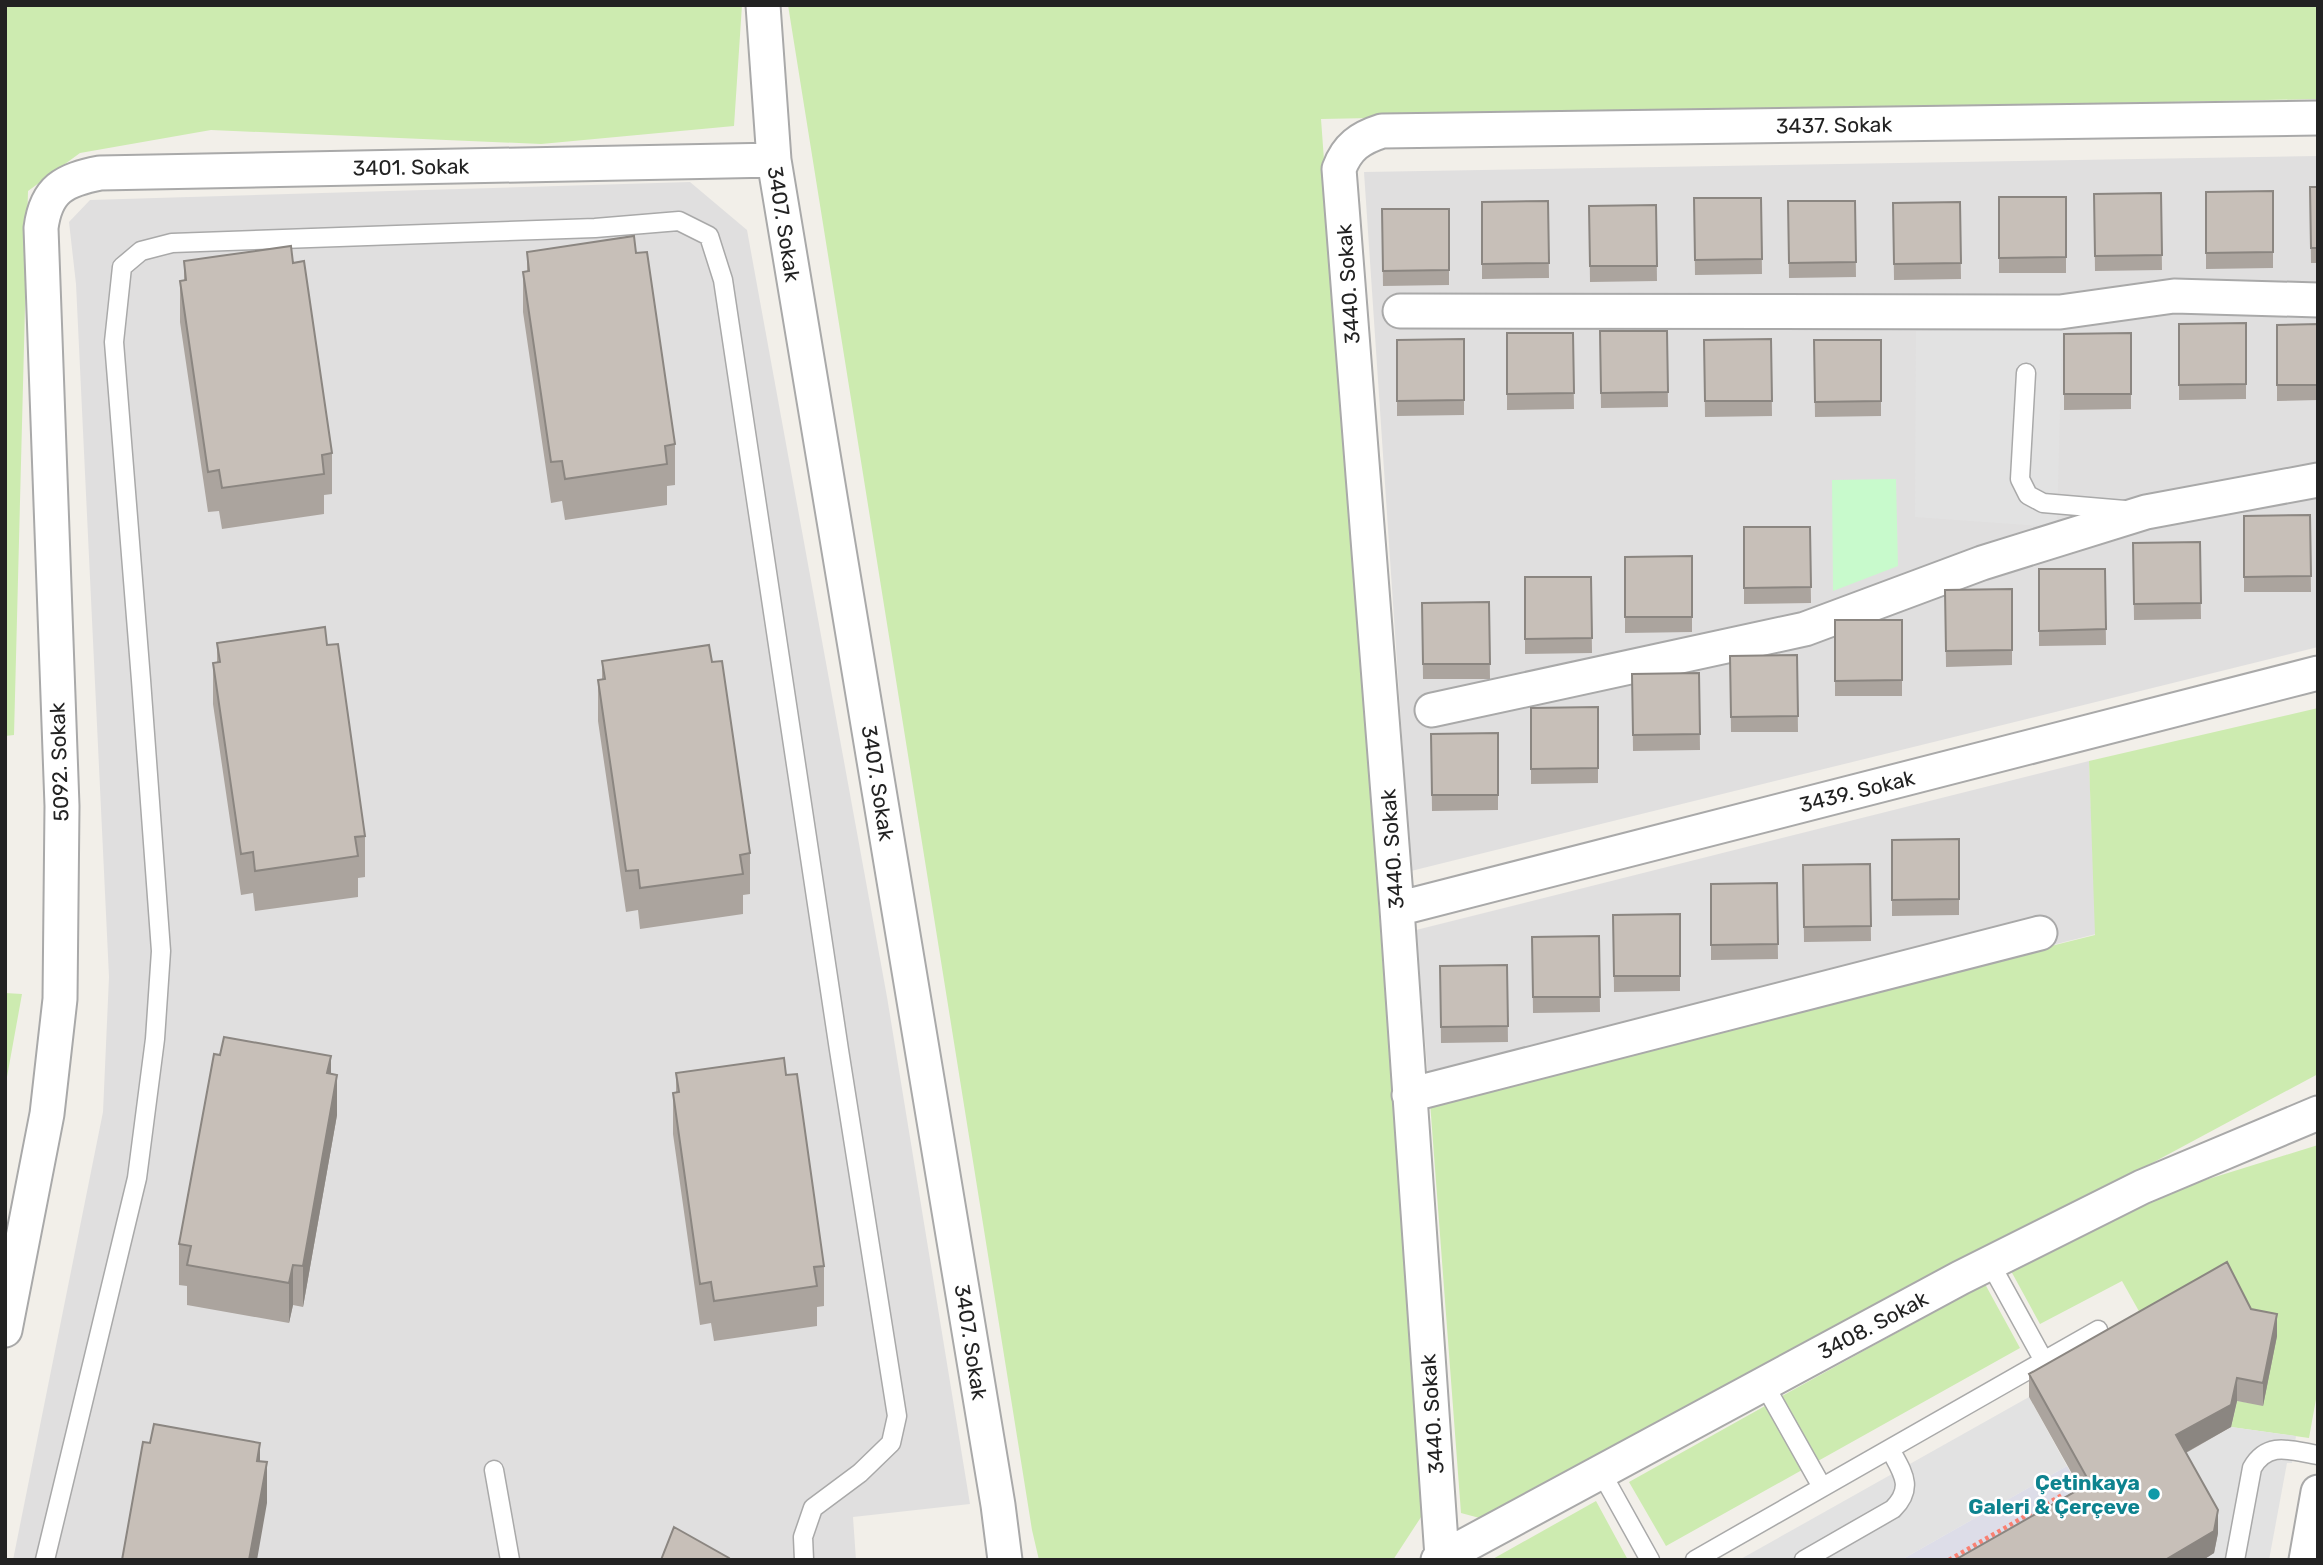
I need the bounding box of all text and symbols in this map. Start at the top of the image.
street label: 3437. Sokak [1776,111,1893,139]
street label: 3401. Sokak [352,153,470,181]
street label: 3407. Sokak [763,164,806,284]
street label: 3440. Sokak [1331,223,1365,345]
street label: 5092. Sokak [44,702,74,822]
street label: 3407. Sokak [857,723,900,843]
street label: 3439. Sokak [1797,765,1917,817]
street label: 3440. Sokak [1375,788,1409,910]
street label: 3407. Sokak [950,1282,993,1402]
street label: 3408. Sokak [1814,1286,1932,1364]
street label: 3440. Sokak [1415,1353,1449,1475]
place label: Çetinkaya Galeri & Çerçeve [1968,1470,2140,1519]
marker: Çetinkaya Galeri & Çerçeve [2146,1486,2162,1502]

